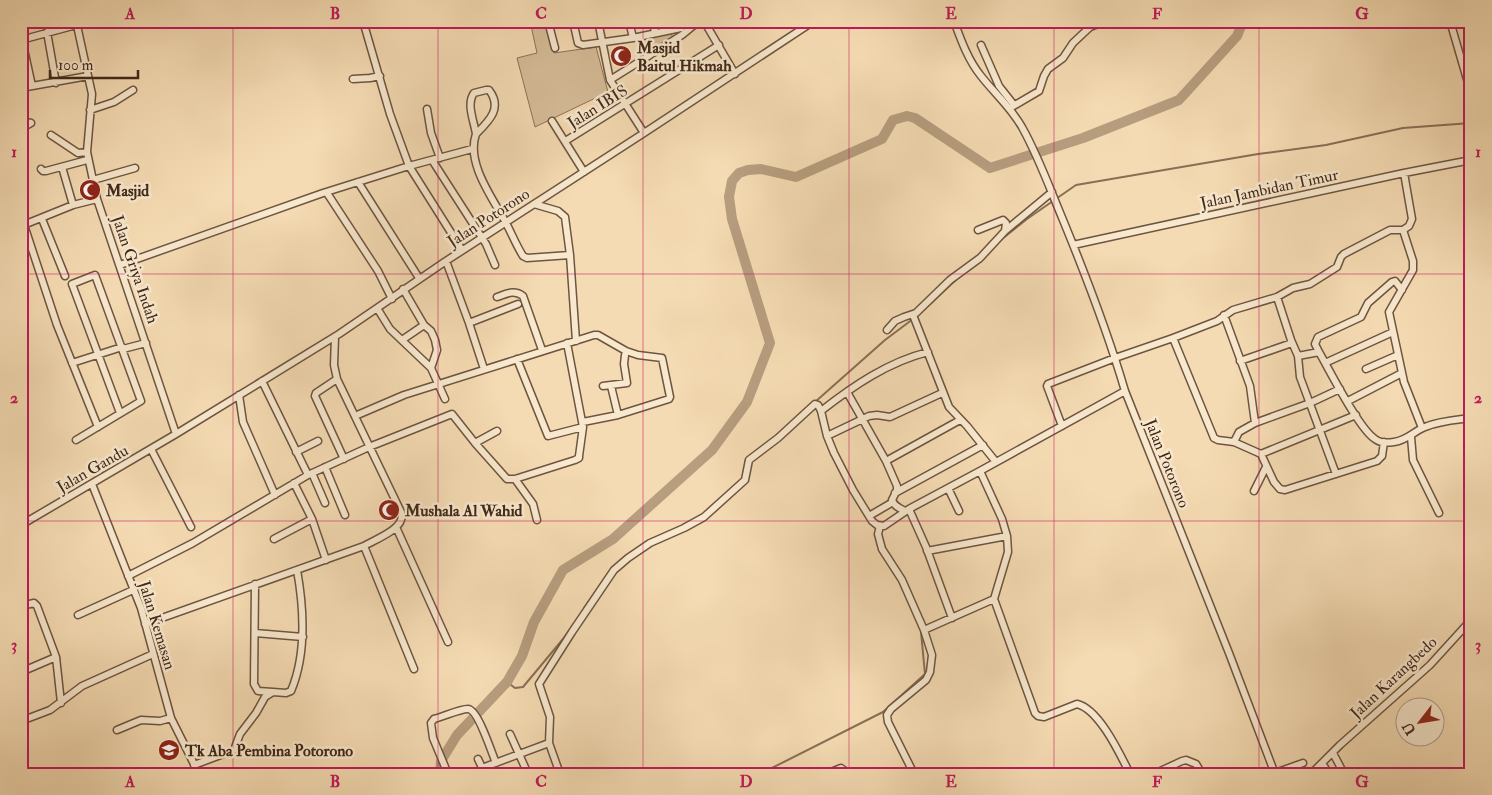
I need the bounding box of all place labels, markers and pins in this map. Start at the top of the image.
place label: Masjid Baitul Hikmah [636,38,732,76]
mosque icon: Masjid Baitul Hikmah [609,44,633,68]
mosque icon: Masjid [78,178,102,202]
place label: Masjid [105,181,149,201]
mosque icon: Mushala Al Wahid [377,498,401,522]
place label: Mushala Al Wahid [404,501,523,521]
school or university icon: Tk Aba Pembina Potorono [157,738,181,762]
place label: Tk Aba Pembina Potorono [184,741,353,761]

